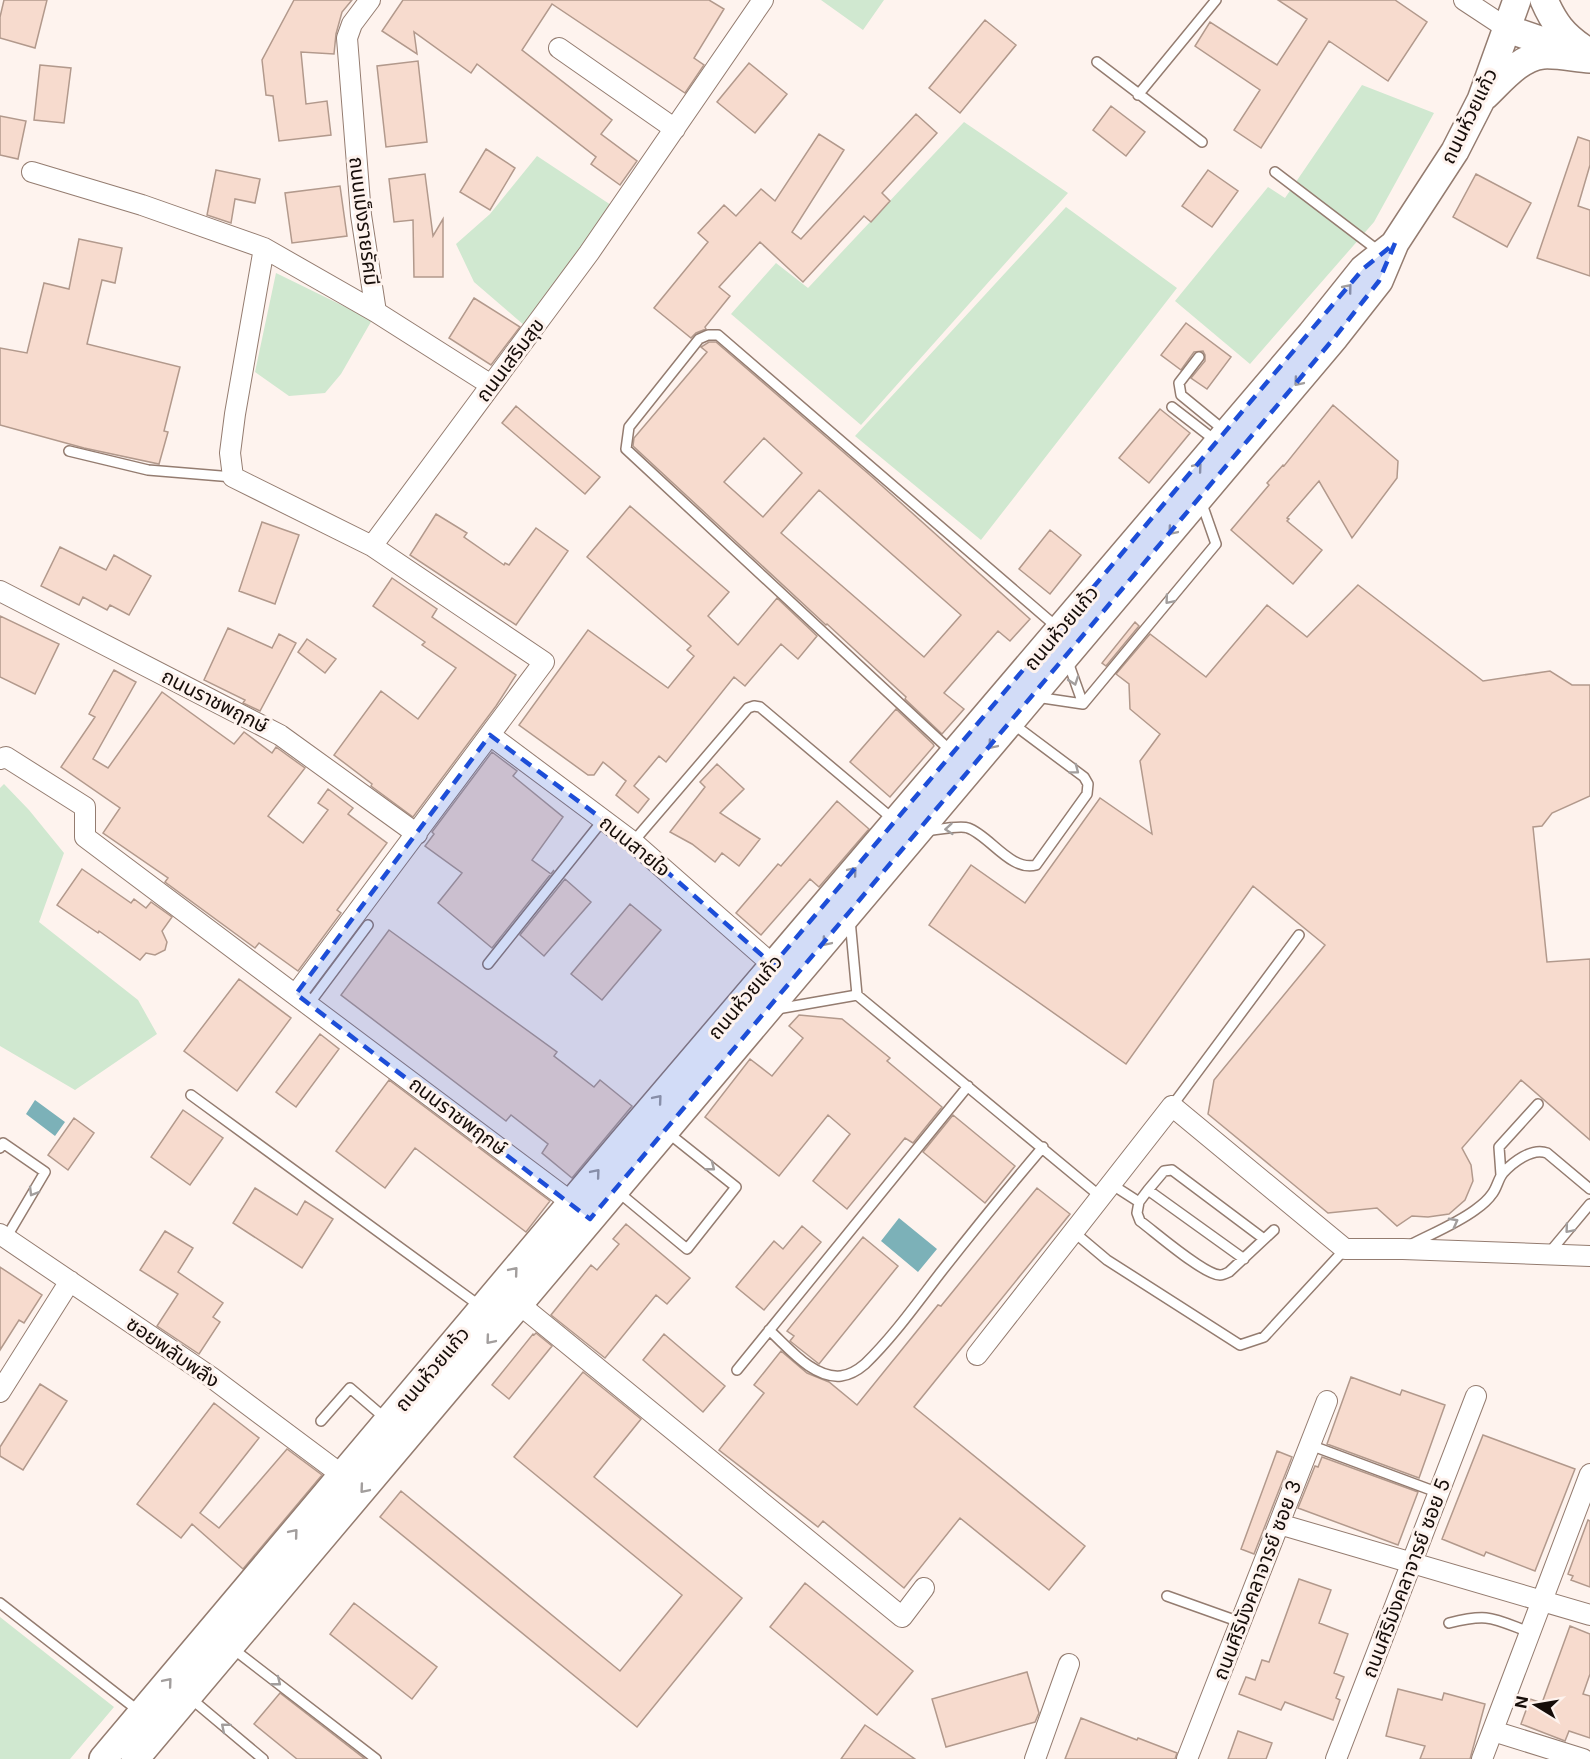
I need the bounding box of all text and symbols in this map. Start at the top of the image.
street label: ถนนห้วยแก้ว [1436,64,1502,168]
street label: ถนนเม็งรายรัศมี [344,155,384,287]
one-way arrow [1341,284,1352,295]
street label: ถนนเสริมสุข [471,314,549,406]
one-way arrow [1294,375,1305,386]
one-way arrow [1191,463,1202,474]
one-way arrow [1168,524,1179,535]
street label: ถนนห้วยแก้ว [1019,581,1103,675]
one-way arrow [1165,593,1176,604]
street label: ถนนราชพฤกษ์ [158,664,272,738]
one-way arrow [1067,675,1080,686]
one-way arrow [989,738,1000,749]
one-way arrow [1069,763,1080,774]
street label: ถนนสายใจ [595,810,675,882]
one-way arrow [945,822,954,835]
one-way arrow [846,867,857,878]
one-way arrow [823,935,834,946]
street label: ถนนห้วยแก้ว [703,950,787,1044]
street label: ถนนราชพฤกษ์ [404,1071,512,1161]
one-way arrow [651,1095,662,1106]
one-way arrow [704,1160,715,1171]
one-way arrow [589,1169,600,1180]
one-way arrow [29,1186,41,1196]
one-way arrow [1448,1218,1458,1229]
one-way arrow [1565,1222,1576,1233]
one-way arrow [506,1267,517,1278]
street label: ซอยพลับพลึง [122,1311,224,1393]
street label: ถนนห้วยแก้ว [390,1322,474,1416]
one-way arrow [486,1333,497,1344]
street label: ถนนศิริมังคลาจารย์ ซอย 5 [1357,1475,1455,1681]
street label: ถนนศิริมังคลาจารย์ ซอย 3 [1208,1477,1306,1683]
one-way arrow [360,1482,371,1493]
one-way arrow [286,1529,297,1540]
one-way arrow [270,1675,281,1686]
north arrow [1506,1675,1566,1735]
one-way arrow [161,1678,172,1689]
text: N [1510,1694,1532,1710]
one-way arrow [221,1724,232,1735]

